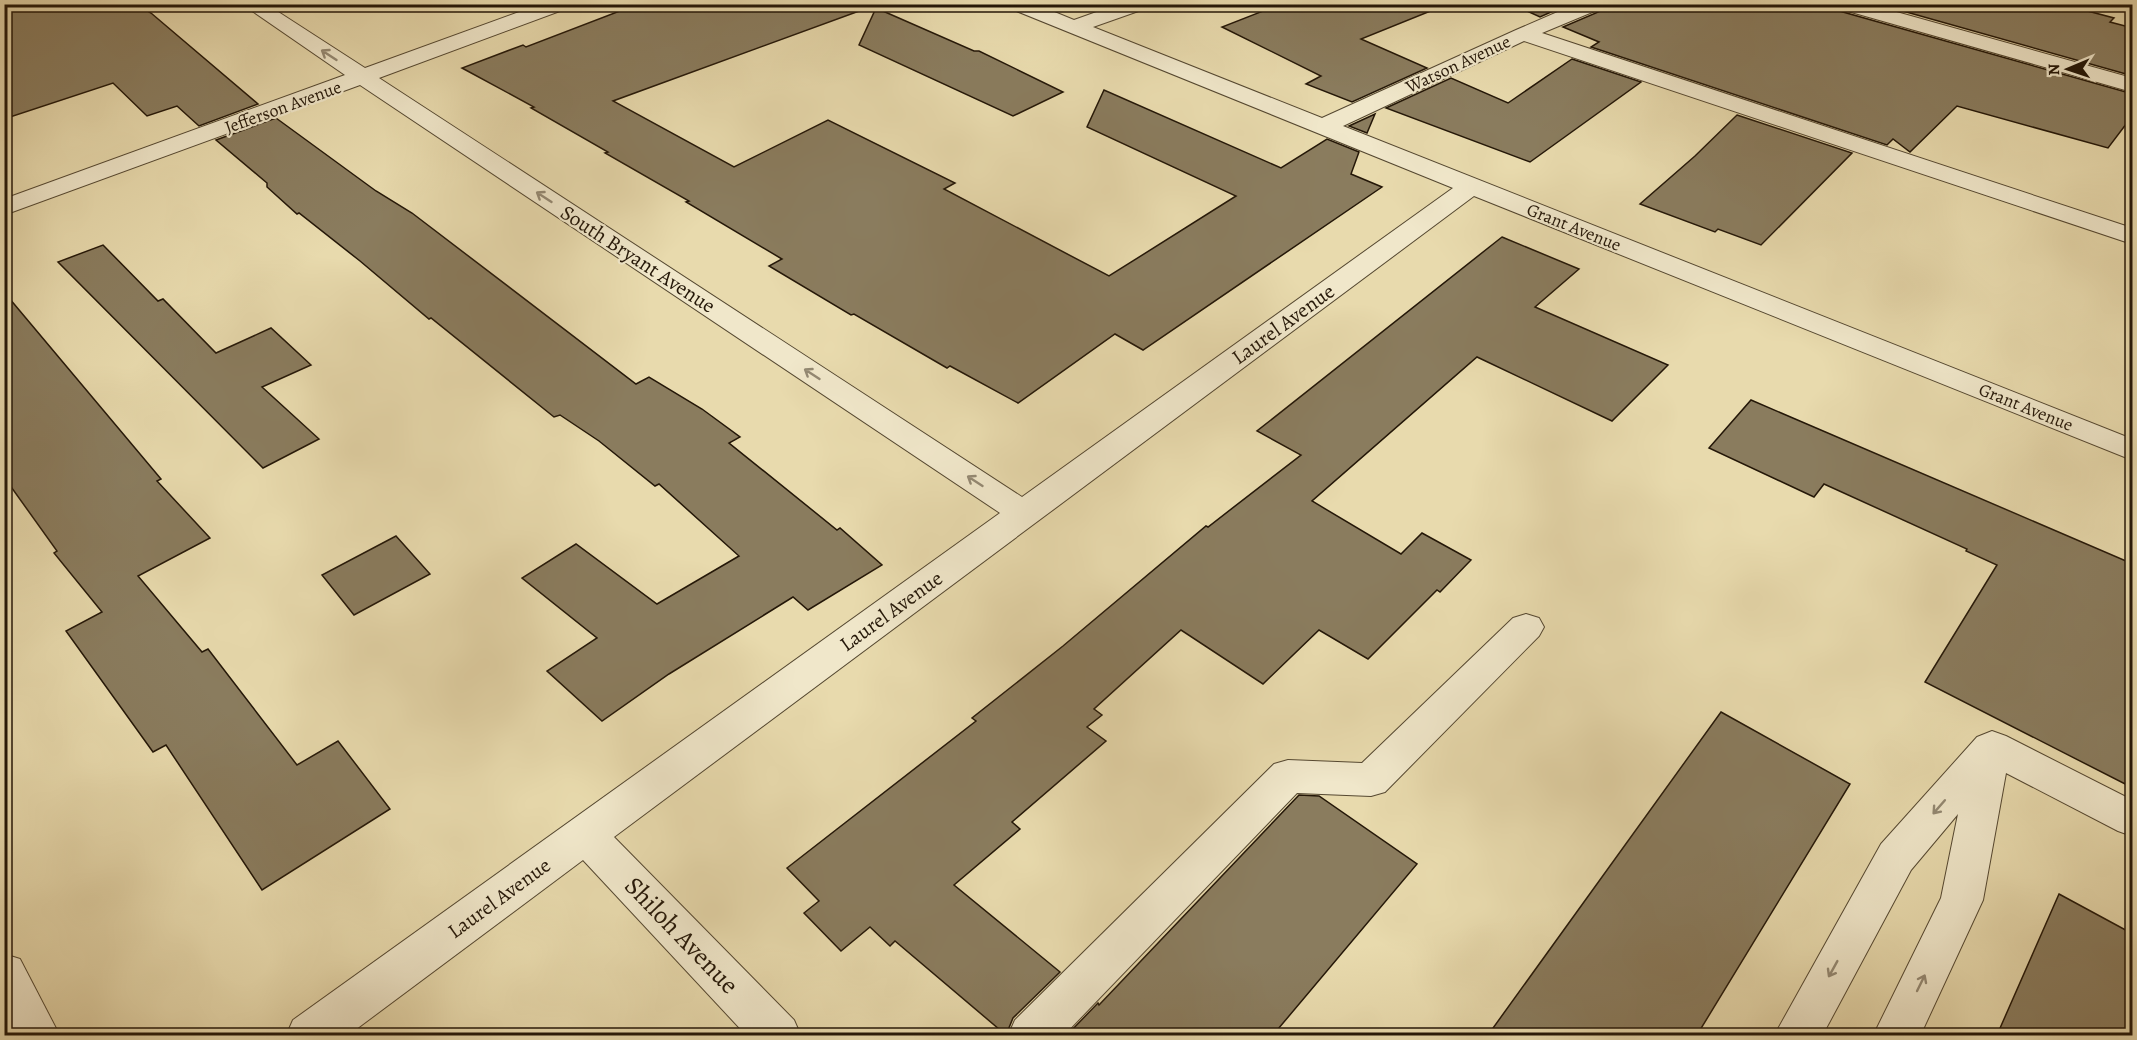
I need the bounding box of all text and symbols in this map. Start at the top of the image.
street label: Watson Avenue [1401,29,1514,99]
north arrow [2038,39,2098,99]
one-way arrow [321,49,338,61]
text: N [2043,63,2065,76]
street label: Jefferson Avenue [221,75,345,139]
one-way arrow [537,191,553,203]
street label: Grant Avenue [1523,197,1625,257]
street label: South Bryant Avenue [555,198,721,320]
street label: Laurel Avenue [1226,277,1340,371]
one-way arrow [805,368,821,380]
street label: Grant Avenue [1975,377,2077,437]
one-way arrow [967,475,984,487]
street label: Laurel Avenue [834,564,948,658]
one-way arrow [1933,798,1947,814]
street label: Laurel Avenue [442,851,556,945]
street label: Shiloh Avenue [617,869,747,1002]
one-way arrow [1827,960,1839,977]
one-way arrow [1916,974,1928,992]

